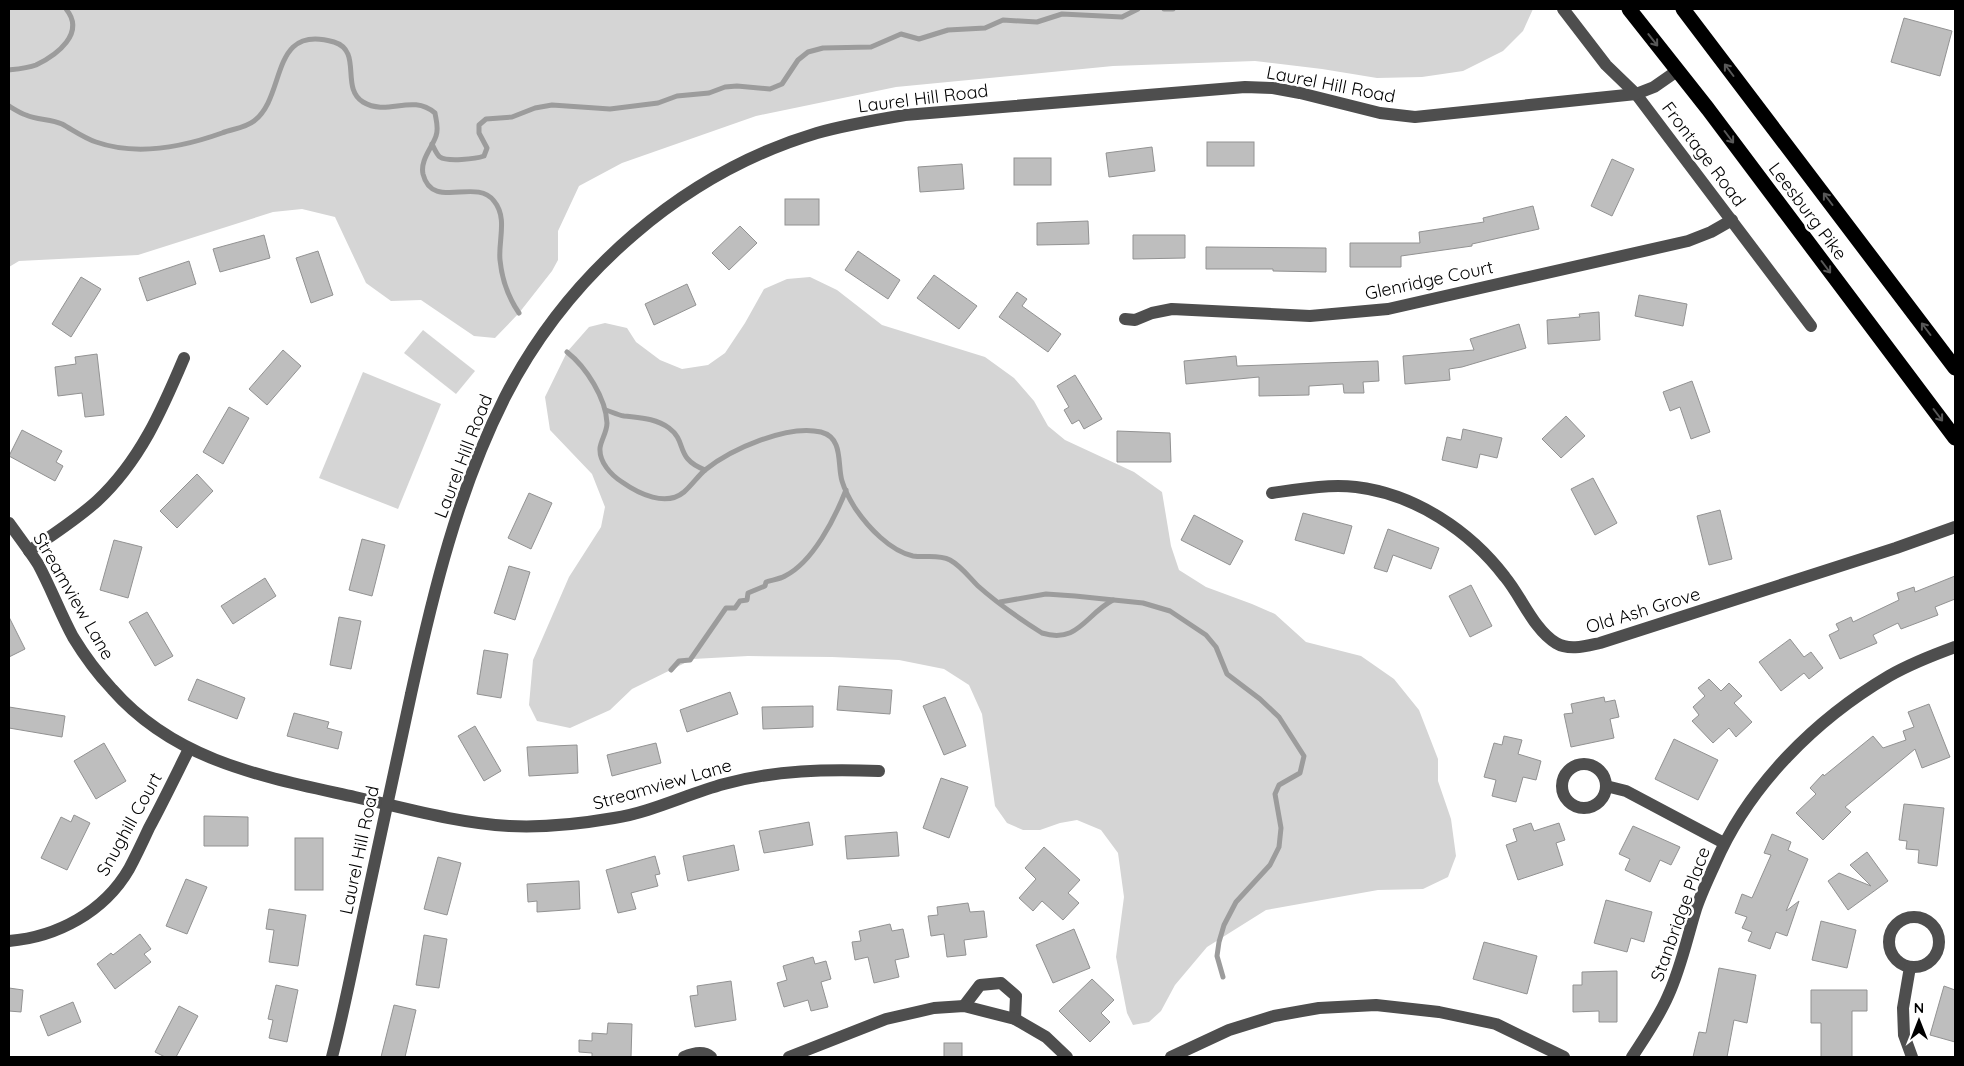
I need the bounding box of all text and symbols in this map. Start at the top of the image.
one-way arrow [1647,33,1658,46]
street label: Laurel Hill Road [1265,60,1397,108]
one-way arrow [1724,64,1735,77]
street label: Laurel Hill Road [857,79,989,117]
street label: Frontage Road [1657,97,1751,211]
one-way arrow [1723,130,1734,143]
street label: Leesburg Pike [1764,158,1852,264]
one-way arrow [1822,193,1833,206]
street label: Glenridge Court [1363,255,1495,305]
one-way arrow [1821,260,1832,273]
one-way arrow [1921,322,1931,336]
street label: Laurel Hill Road [429,391,497,521]
one-way arrow [1932,408,1943,421]
street label: Streamview Lane [28,528,120,664]
street label: Old Ash Grove [1583,582,1703,638]
street label: Streamview Lane [590,753,734,815]
street label: Snughill Court [91,768,167,880]
street label: Laurel Hill Road [334,784,384,916]
street label: Stanbridge Place [1645,844,1715,984]
north arrow [1894,996,1944,1046]
text: N [1914,999,1924,1017]

